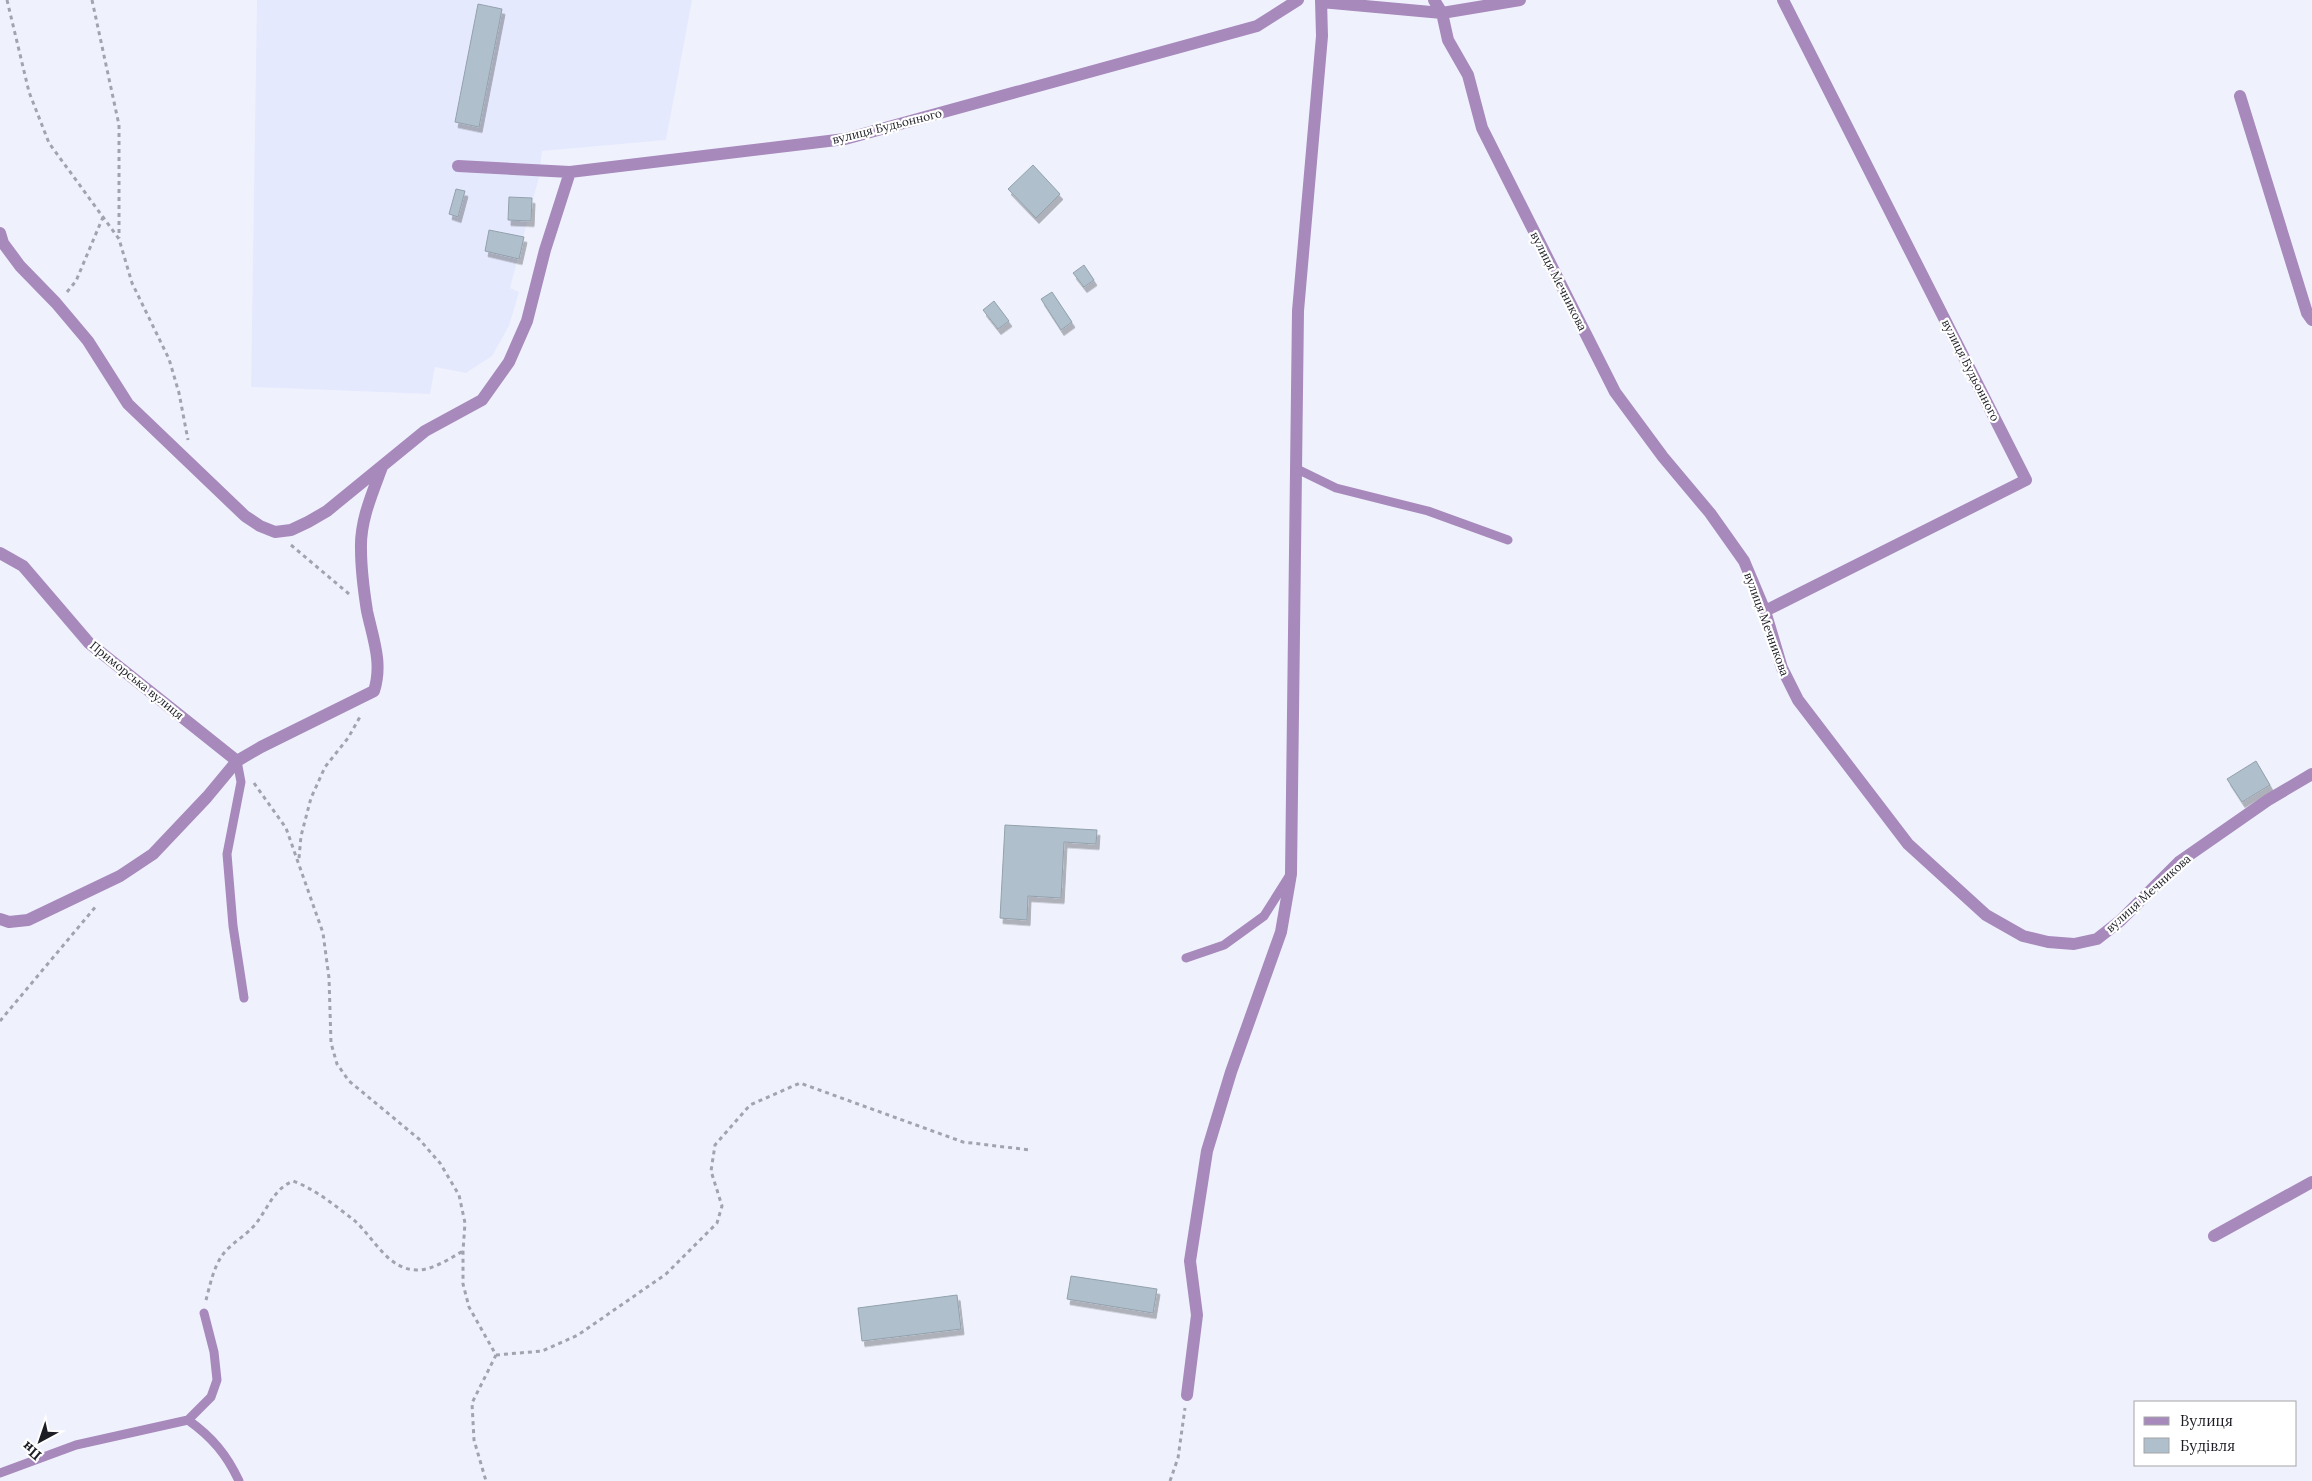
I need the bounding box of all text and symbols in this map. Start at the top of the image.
street label: вулиця Будьонного [831,105,943,147]
street label: вулиця Мечникова [1528,229,1590,333]
street label: вулиця Будьонного [1939,316,2003,424]
street label: вулиця Мечникова [1741,570,1793,678]
street label: Приморська вулиця [87,638,187,722]
street label: вулиця Мечникова [2102,851,2194,935]
legend [2134,1401,2297,1466]
text: Вулиця [2180,1411,2233,1430]
north arrow [15,1416,65,1466]
text: Будівля [2180,1436,2235,1455]
text: Пн [18,1438,45,1464]

